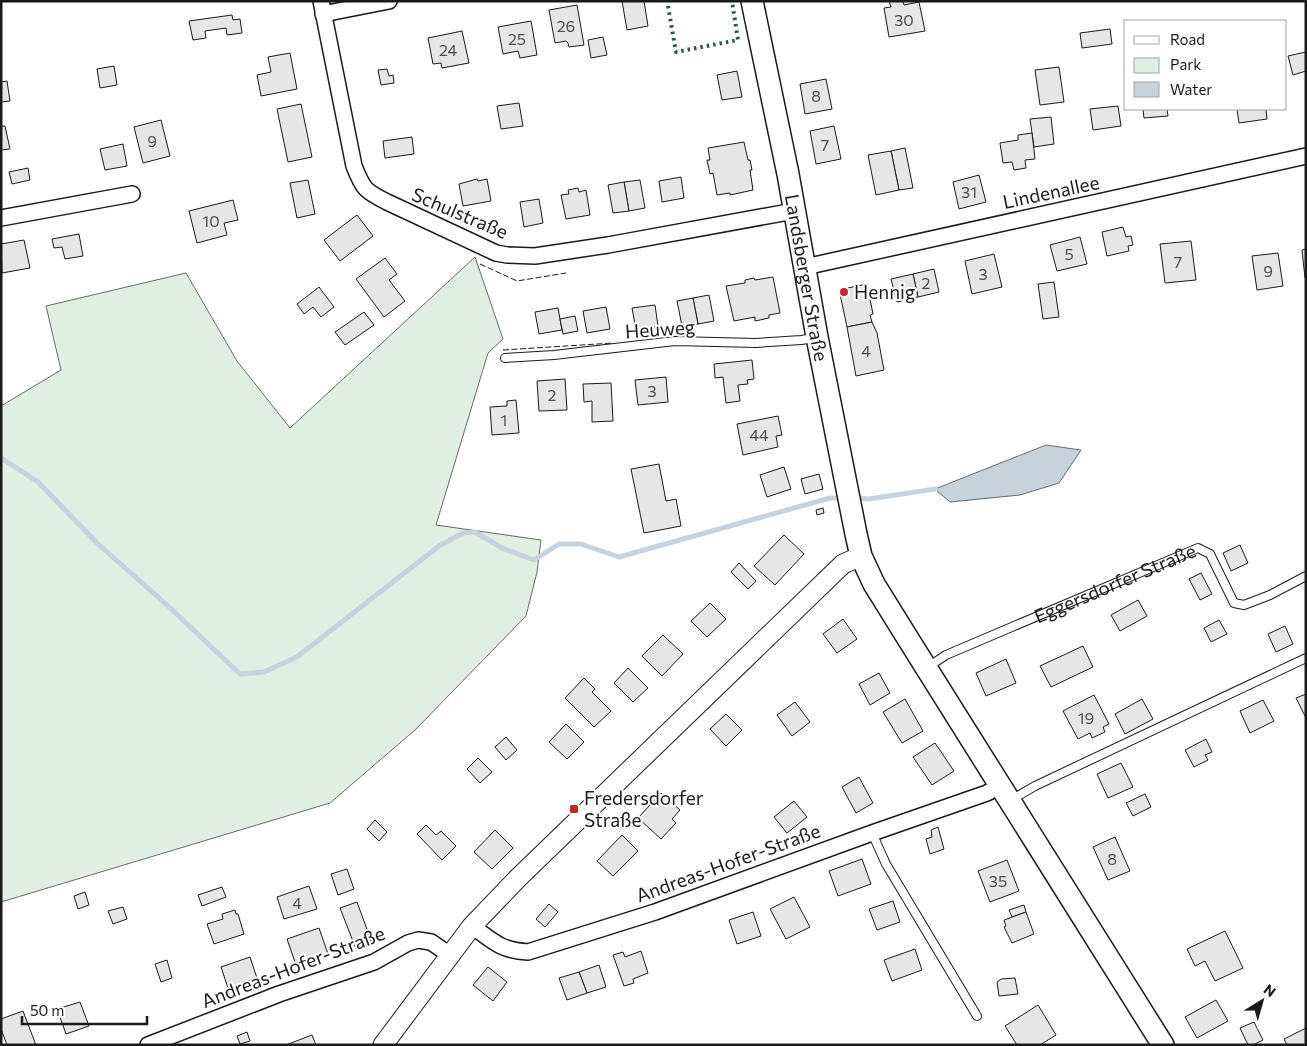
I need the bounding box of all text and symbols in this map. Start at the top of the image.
house number: 30 [894,10,914,29]
house number: 26 [557,16,575,35]
legend [1124,20,1287,110]
house number: 25 [508,29,526,48]
text: Road [1170,30,1205,48]
house number: 24 [439,40,457,59]
text: Park [1170,55,1201,73]
text: Water [1170,80,1212,98]
house number: 8 [811,86,821,105]
house number: 9 [147,131,157,150]
house number: 7 [821,135,829,154]
street label: Lindenallee [1000,170,1101,213]
street label: Schulstraße [409,182,512,243]
house number: 31 [961,182,977,201]
street label: Landsberger Straße [781,192,834,363]
house number: 10 [202,211,220,230]
house number: 5 [1064,244,1074,263]
house number: 7 [1174,252,1182,271]
house number: 9 [1263,261,1273,280]
house number: 3 [978,264,988,283]
house number: 2 [922,273,931,292]
place label: Hennig [854,280,915,303]
marker: Hennig [838,286,850,298]
street label: Heuweg [624,315,696,342]
house number: 4 [861,341,871,360]
house number: 3 [647,381,657,400]
house number: 2 [548,385,557,404]
house number: 1 [501,410,507,429]
house number: 44 [749,425,769,444]
street label: Eggersdorfer Straße [1030,538,1199,627]
house number: 19 [1078,708,1094,727]
place label: Fredersdorfer Straße [584,786,704,831]
marker: Fredersdorfer Straße [568,803,580,815]
street label: Andreas-Hofer-Straße [632,818,823,907]
house number: 8 [1107,849,1117,868]
house number: 35 [989,871,1007,890]
house number: 4 [292,893,302,912]
street label: Andreas-Hofer-Straße [198,921,388,1012]
north arrow [1237,976,1287,1026]
text: N [1261,980,1279,1000]
scale bar [22,994,148,1026]
text: 50 m [30,1001,64,1019]

